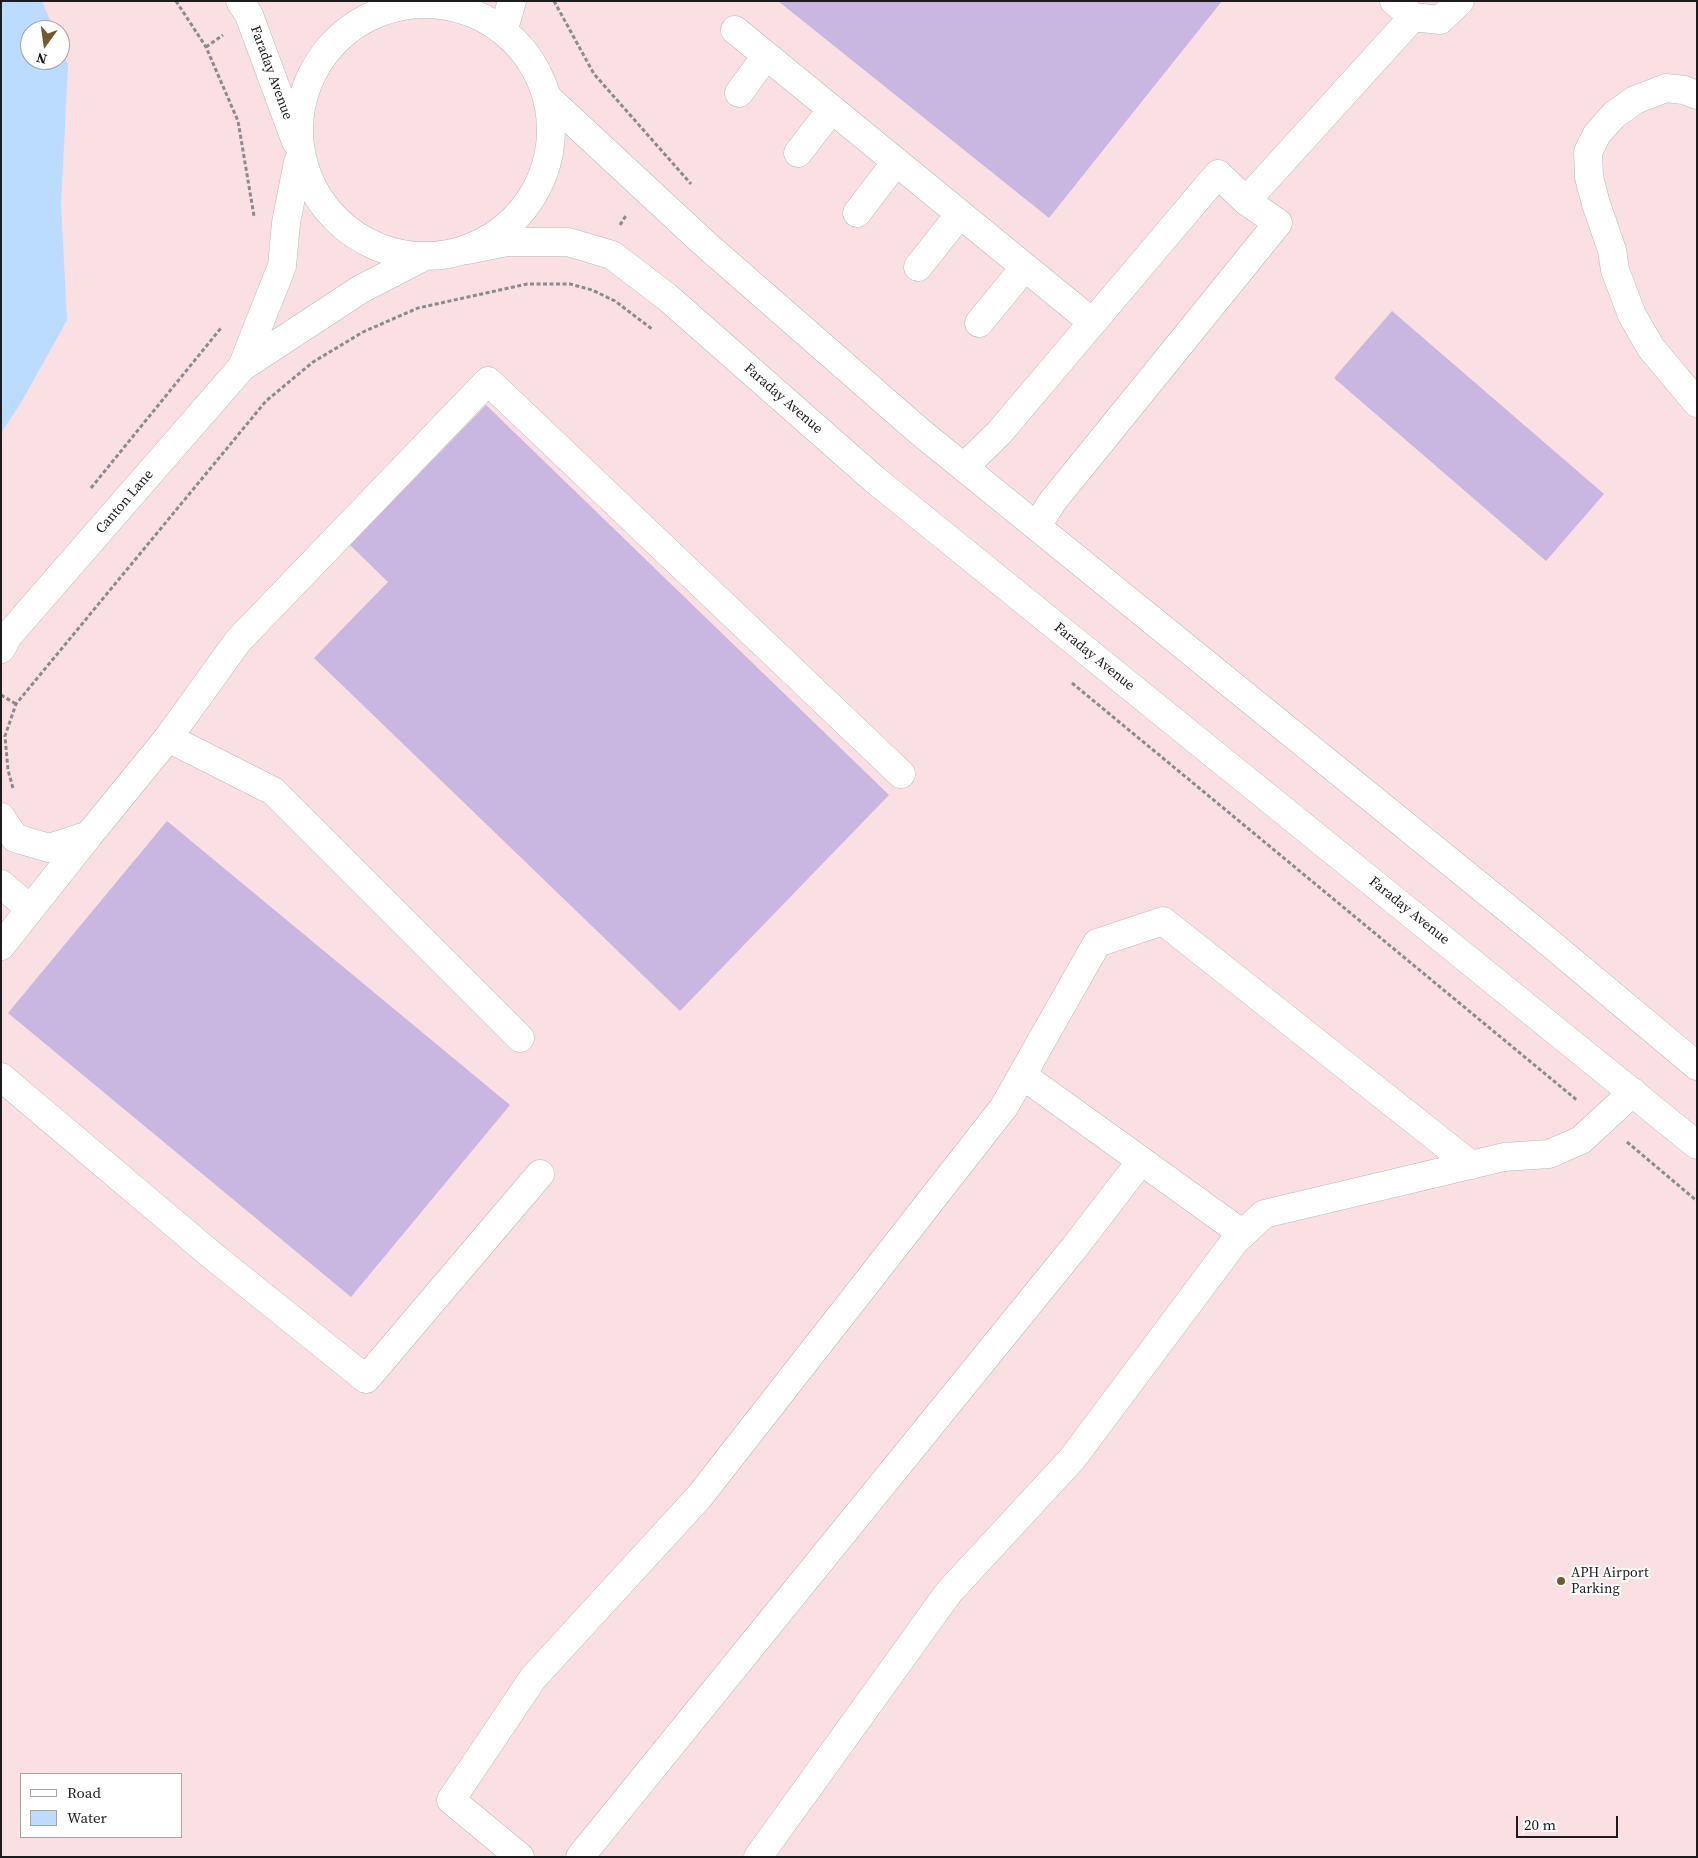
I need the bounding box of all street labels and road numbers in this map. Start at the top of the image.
street label: Faraday Avenue [246,24,296,122]
street label: Faraday Avenue [740,360,826,438]
street label: Canton Lane [93,467,157,537]
street label: Faraday Avenue [1050,619,1138,695]
street label: Faraday Avenue [1365,873,1453,949]

